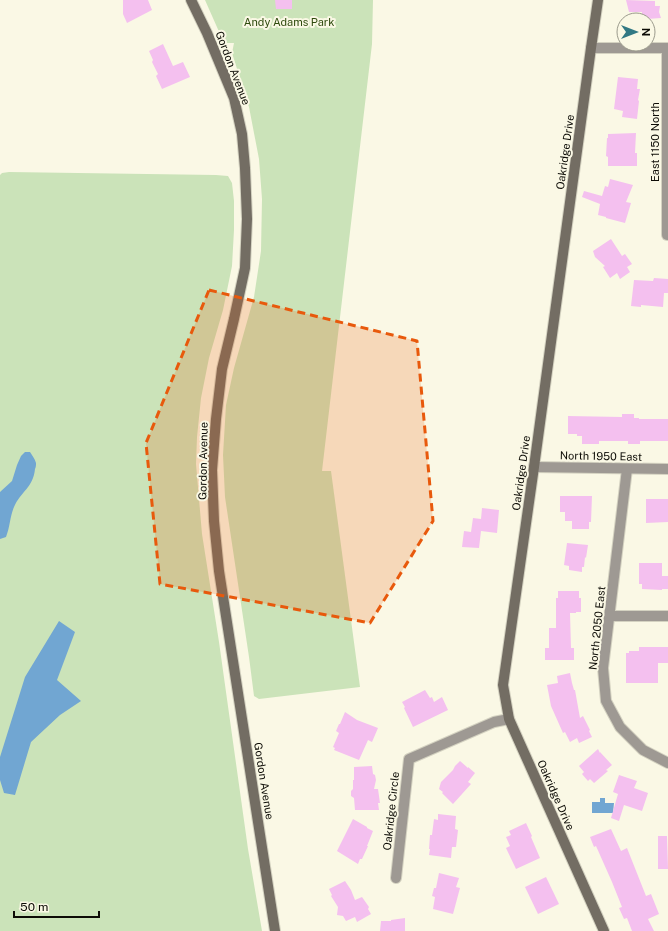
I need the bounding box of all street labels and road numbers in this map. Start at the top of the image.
street label: Gordon Avenue [213,29,253,107]
street label: East 1150 North [649,102,661,182]
street label: Oakridge Drive [554,114,576,190]
street label: Gordon Avenue [196,422,210,500]
street label: Oakridge Drive [510,435,532,511]
street label: North 1950 East [560,449,642,463]
street label: North 2050 East [587,586,607,670]
street label: Gordon Avenue [252,742,276,820]
street label: Oakridge Drive [535,758,577,832]
street label: Oakridge Circle [381,771,401,851]

